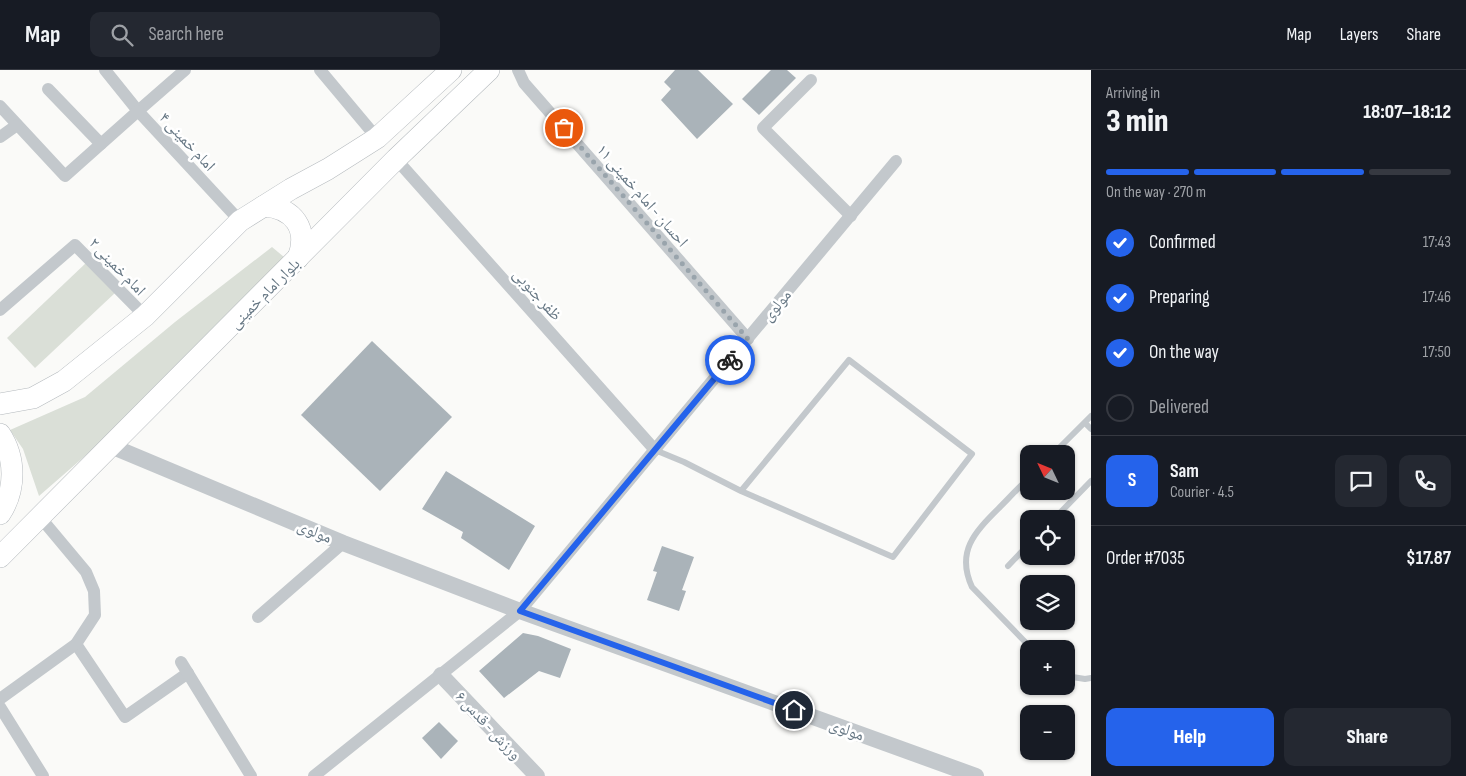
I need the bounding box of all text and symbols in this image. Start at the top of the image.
search box [90,12,440,57]
text: Map [25,20,60,49]
icon: search [108,21,136,49]
text: Search here [148,23,224,46]
text: Map [1287,24,1312,45]
text: Layers [1340,24,1379,45]
text: Share [1407,24,1441,45]
text: Arriving in [1106,84,1160,103]
text: 18:07–18:12 [1363,101,1451,124]
text: 3 min [1106,102,1168,141]
pin [543,107,585,149]
street label: امام خمینی ۴ [155,109,219,175]
icon: bag [550,114,578,142]
street label: احسان - امام خمینی ۱۱ [592,141,692,251]
text: On the way · 270 m [1106,183,1206,202]
icon: check [1106,229,1134,257]
text: Confirmed [1149,231,1216,254]
text: 17:43 [1423,233,1451,252]
street label: امام خمینی ۲ [85,234,149,300]
street label: بلوار امام خمینی [226,255,304,333]
street label: ظفر جنوبی [509,265,565,325]
icon: check [1106,284,1134,312]
street label: مولوی [758,286,796,326]
text: Preparing [1149,286,1210,309]
text: 17:46 [1422,288,1451,307]
courier [705,335,755,385]
icon: check [1106,339,1134,367]
text: On the way [1149,341,1219,364]
text: 17:50 [1423,343,1451,362]
icon: bike [716,346,744,374]
text: Delivered [1149,396,1209,419]
north arrow [1020,445,1075,500]
map controls [1020,445,1075,760]
button: chat [1335,455,1387,507]
button: phone [1399,455,1451,507]
text: Sam [1170,460,1199,483]
text: S [1128,469,1136,492]
text: Courier · 4.5 [1170,483,1234,502]
button: locate [1020,510,1075,565]
street label: مولوی [294,517,334,548]
text: Order #7035 [1106,547,1185,570]
text: $17.87 [1406,547,1451,570]
button: layers [1020,575,1075,630]
button: + [1020,640,1075,695]
street label: ورزش - قدس ۶ [451,688,525,764]
pin [773,689,815,731]
icon: home [780,696,808,724]
button: − [1020,705,1075,760]
button: Help [1106,708,1274,766]
button: Share [1284,708,1451,766]
street label: مولوی [827,715,866,745]

